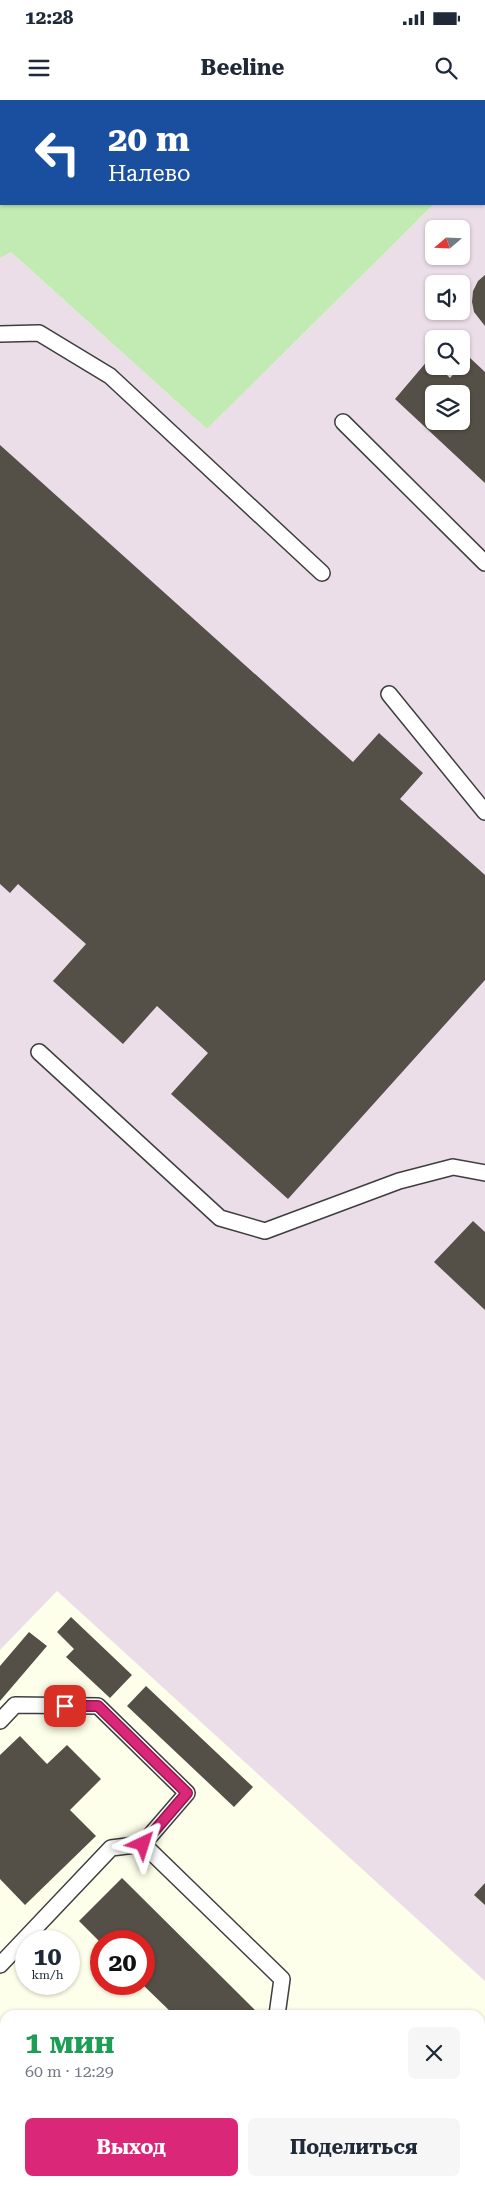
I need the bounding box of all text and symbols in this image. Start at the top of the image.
text: 12:28 [25,6,74,29]
icon: menu [25,54,53,82]
icon: search [432,54,460,82]
text: Beeline [201,55,284,80]
text: 20 m [108,119,190,160]
icon: left [25,120,90,185]
text: Налево [108,161,191,186]
north arrow [425,220,470,265]
map controls [425,220,470,430]
button: sound [425,275,470,320]
button: search [425,330,470,375]
button: layers [425,385,470,430]
pin [44,1685,86,1727]
icon: arrive [51,1692,79,1720]
position arrow [116,1817,168,1869]
speed limit sign: 20 [90,1930,155,1995]
text: 10 [33,1942,62,1971]
text: km/h [31,1968,64,1982]
text: 1 мин [25,2025,115,2060]
button: close [408,2027,460,2079]
text: 60 m · 12:29 [25,2062,114,2081]
button: Выход [25,2118,238,2176]
button: Поделиться [248,2118,460,2176]

